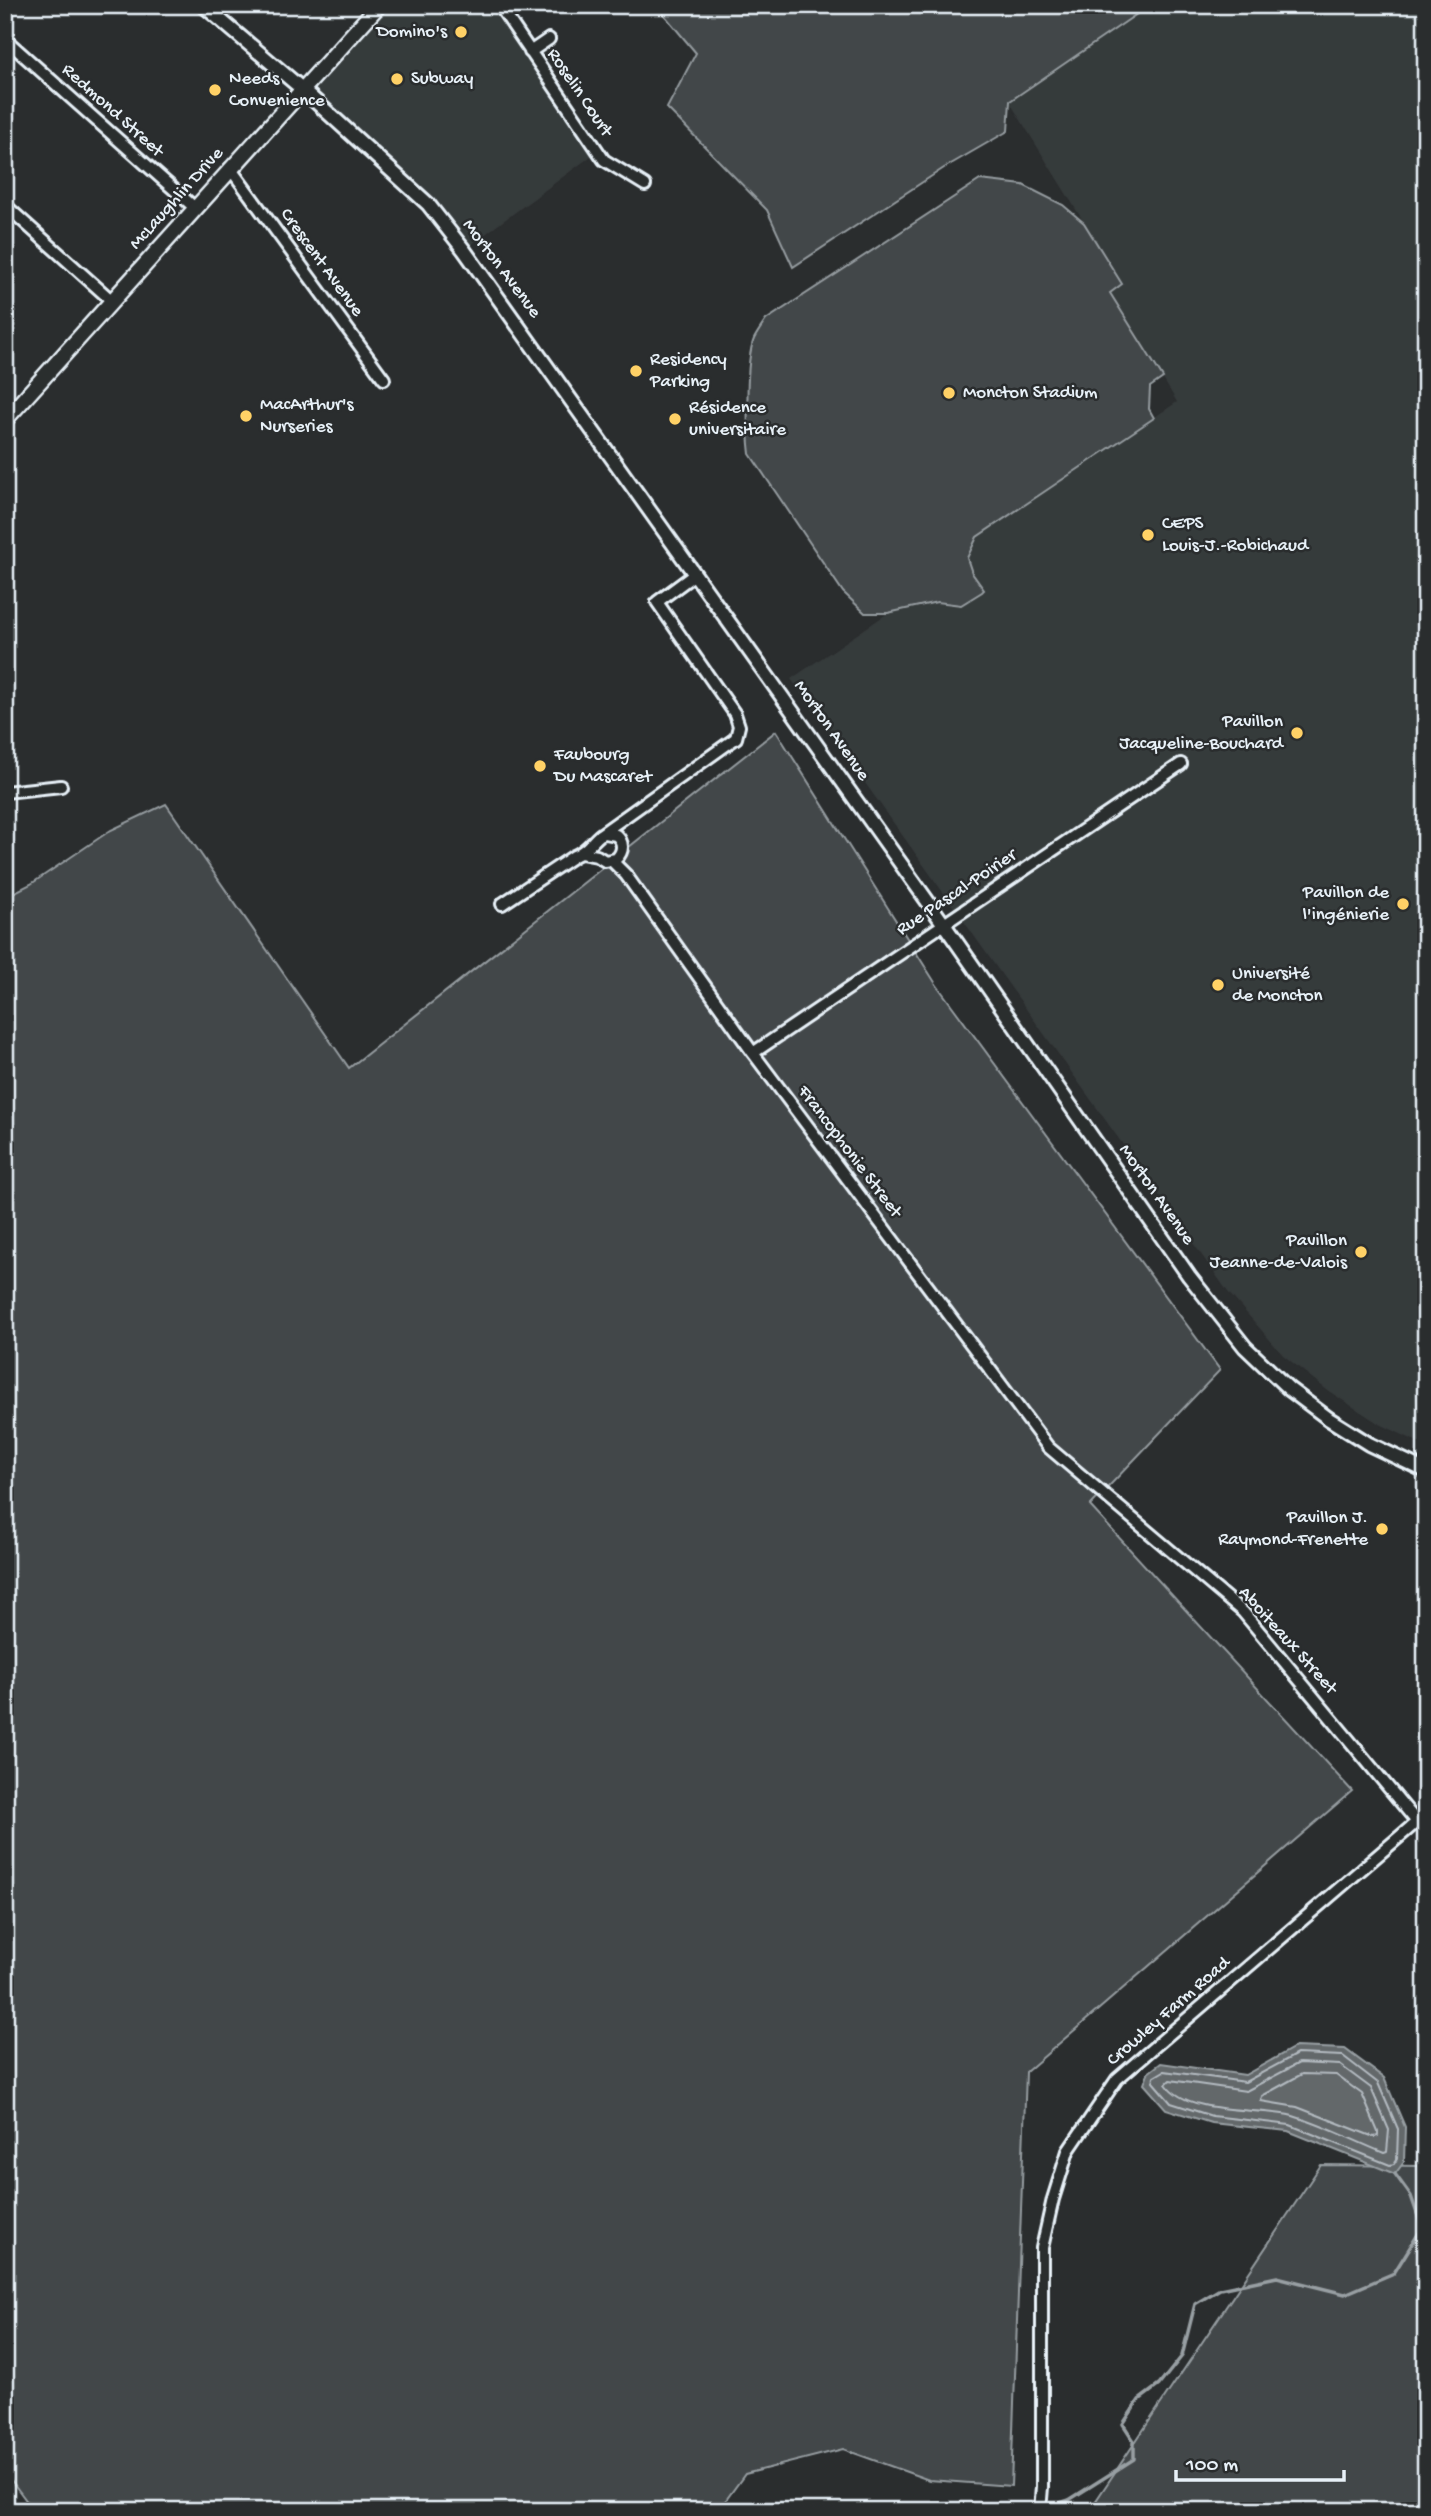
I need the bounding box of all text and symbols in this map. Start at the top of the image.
place label: Domino's [374,21,448,44]
marker: Domino's [453,24,469,40]
street label: Roselin Court [541,44,618,144]
street label: Redmond Street [56,59,170,164]
place label: Needs Convenience [229,68,325,113]
place label: Subway [411,68,474,91]
marker: Subway [389,71,405,87]
marker: Needs Convenience [207,82,223,98]
street label: McLaughlin Drive [125,143,229,255]
street label: Crescent Avenue [274,204,368,322]
street label: Morton Avenue [456,215,546,323]
place label: Residency Parking [649,349,727,394]
marker: Residency Parking [628,363,644,379]
place label: Moncton Stadium [963,382,1098,405]
marker: Moncton Stadium [941,385,957,401]
place label: MacArthur's Nurseries [260,394,355,439]
place label: Résidence universitaire [689,397,786,442]
marker: MacArthur's Nurseries [238,408,254,424]
marker: Résidence universitaire [667,411,683,427]
place label: CEPS Louis-J.-Robichaud [1162,513,1310,558]
marker: CEPS Louis-J.-Robichaud [1140,527,1156,543]
street label: Morton Avenue [788,676,874,786]
place label: Pavillon Jacqueline-Bouchard [1119,711,1285,756]
marker: Pavillon Jacqueline-Bouchard [1289,725,1305,741]
place label: Faubourg Du Mascaret [552,744,654,789]
marker: Faubourg Du Mascaret [532,758,548,774]
street label: Rue Pascal-Poirier [892,843,1023,942]
place label: Pavillon de l'ingénierie [1302,882,1389,927]
marker: Pavillon de l'ingénierie [1395,896,1411,912]
place label: Université de Moncton [1232,963,1323,1008]
marker: Université de Moncton [1210,977,1226,993]
street label: Francophonie Street [791,1080,908,1225]
street label: Morton Avenue [1113,1140,1199,1250]
place label: Pavillon Jeanne-de-Valois [1210,1230,1348,1275]
marker: Pavillon Jeanne-de-Valois [1353,1244,1369,1260]
place label: Pavillon J. Raymond-Frenette [1218,1507,1368,1552]
marker: Pavillon J. Raymond-Frenette [1374,1521,1390,1537]
street label: Aboiteaux Street [1232,1582,1343,1701]
street label: Crowley Farm Road [1103,1951,1237,2072]
scale bar [1176,2439,1344,2483]
text: 100 m [1185,2454,1238,2479]

